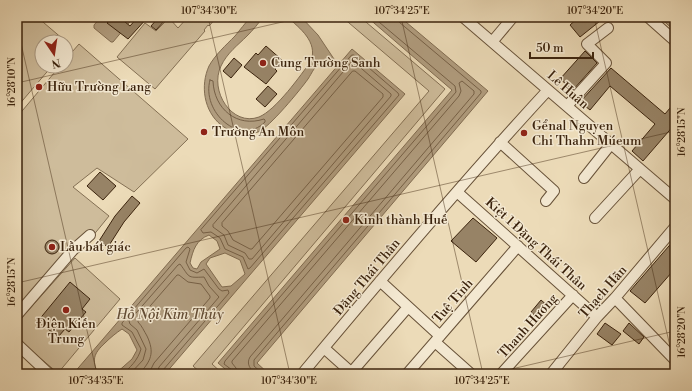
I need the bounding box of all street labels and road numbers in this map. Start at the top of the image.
street label: Lê Huân [544,68,592,113]
street label: Kiệt 1 Đặng Thái Thân [482,194,590,294]
street label: Đặng Thái Thân [330,235,404,319]
street label: Thạch Hãn [576,262,630,322]
street label: Tuệ Tĩnh [429,275,477,326]
street label: Thanh Hương [495,290,561,361]

